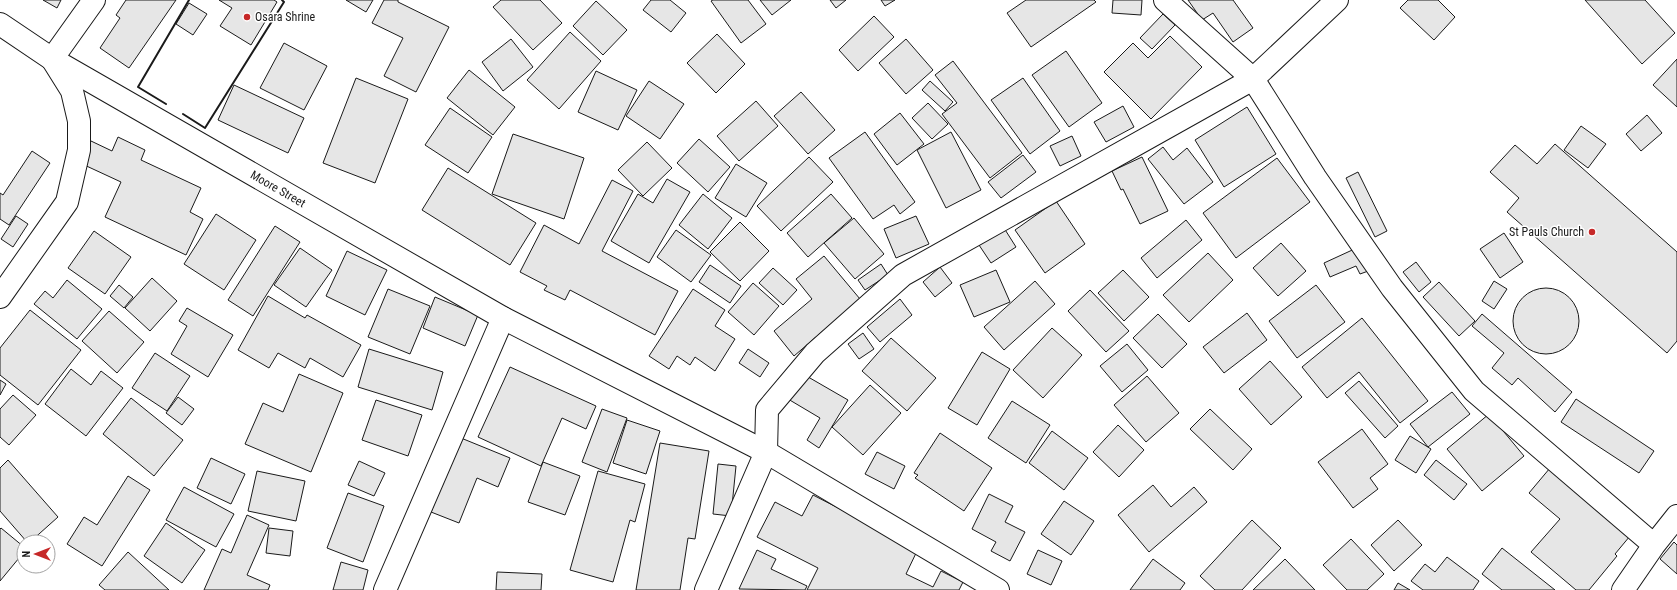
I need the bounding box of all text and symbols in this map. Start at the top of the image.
place label: Osara Shrine [255,10,316,24]
marker: Osara Shrine [242,12,252,22]
street label: Moore Street [248,168,308,211]
place label: St Pauls Church [1509,225,1584,239]
marker: St Pauls Church [1587,227,1597,237]
north arrow [16,534,56,574]
text: N [20,550,33,557]

